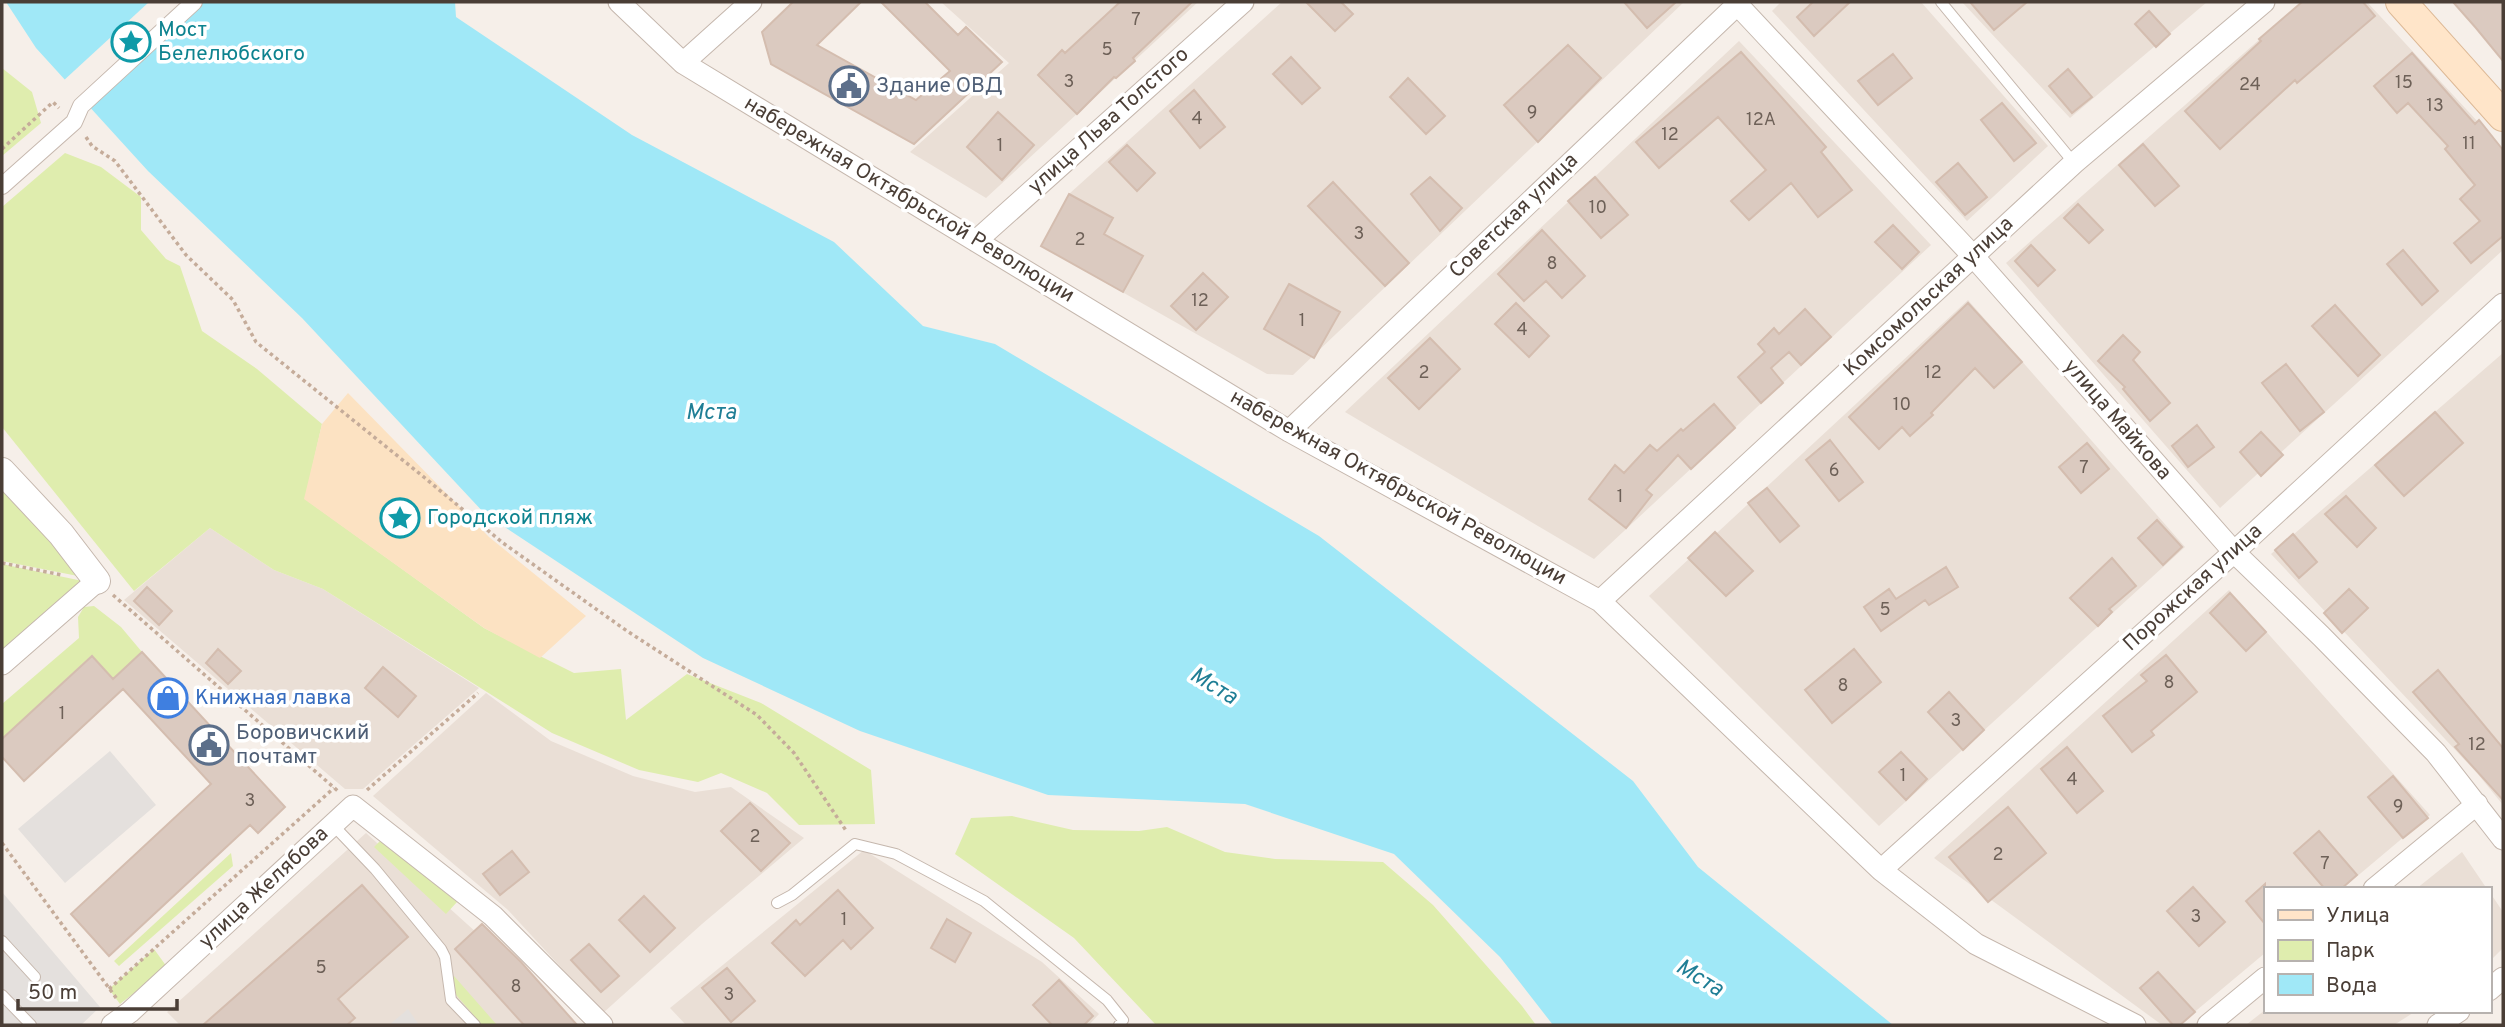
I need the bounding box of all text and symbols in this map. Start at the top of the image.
house number: 7 [1131,9,1141,32]
place label: Мост Белелюбского [158,17,305,68]
place icon: Мост Белелюбского [110,21,152,63]
house number: 5 [1101,39,1113,62]
street label: улица Льва Толстого [1023,42,1195,200]
public building icon: Здание ОВД [828,65,870,107]
house number: 3 [1064,71,1074,94]
house number: 15 [2395,72,2413,95]
place label: Здание ОВД [876,73,1003,100]
house number: 24 [2239,74,2261,97]
street label: набережная Октябрьской Революции [739,90,1079,310]
house number: 13 [2426,95,2444,118]
house number: 9 [1527,102,1537,125]
house number: 4 [1191,108,1203,131]
house number: 12А [1746,109,1776,132]
house number: 12 [1661,124,1679,147]
house number: 11 [2462,133,2476,156]
house number: 1 [997,135,1003,158]
street label: Советская улица [1444,148,1584,284]
house number: 10 [1589,197,1607,220]
street label: Комсомольская улица [1838,211,2020,383]
house number: 3 [1354,223,1364,246]
house number: 2 [1074,229,1086,252]
house number: 8 [1547,253,1558,276]
house number: 12 [1191,290,1209,313]
house number: 1 [1299,310,1305,333]
house number: 4 [1516,319,1528,342]
street label: улица Майкова [2057,354,2177,486]
house number: 2 [1418,362,1430,385]
house number: 12 [1924,362,1942,385]
street label: набережная Октябрьской Революции [1225,384,1571,592]
house number: 10 [1893,394,1911,417]
water label: Мста [686,399,737,428]
house number: 7 [2079,457,2089,480]
house number: 6 [1829,460,1839,483]
house number: 1 [1617,486,1623,509]
place icon: Городской пляж [379,497,421,539]
place label: Городской пляж [427,505,593,532]
street label: Порожская улица [2118,518,2268,658]
house number: 5 [1879,599,1891,622]
water label: Мста [1184,661,1242,713]
house number: 8 [2164,672,2175,695]
house number: 8 [1838,675,1849,698]
shop icon: Книжная лавка [147,677,189,719]
place label: Книжная лавка [195,685,351,712]
house number: 1 [59,703,65,726]
house number: 3 [1951,710,1961,733]
place label: Боровичский почтамт [236,720,369,771]
public building icon: Боровичский почтамт [188,724,230,766]
house number: 12 [2468,734,2486,757]
house number: 1 [1900,765,1906,788]
house number: 4 [2066,769,2078,792]
house number: 3 [245,790,255,813]
house number: 9 [2393,796,2403,819]
street label: улица Желябова [193,821,335,955]
house number: 2 [749,826,761,849]
house number: 2 [1992,844,2004,867]
house number: 7 [2320,853,2330,876]
legend [2264,887,2491,1013]
text: Улица [2326,903,2390,930]
house number: 3 [2191,906,2201,929]
house number: 1 [841,909,847,932]
text: Парк [2326,938,2375,965]
water label: Мста [1670,953,1728,1005]
house number: 5 [315,957,327,980]
scale bar [18,968,177,1012]
text: Вода [2326,973,2377,1000]
house number: 8 [511,976,522,999]
text: 50 m [28,980,77,1007]
house number: 3 [724,984,734,1007]

